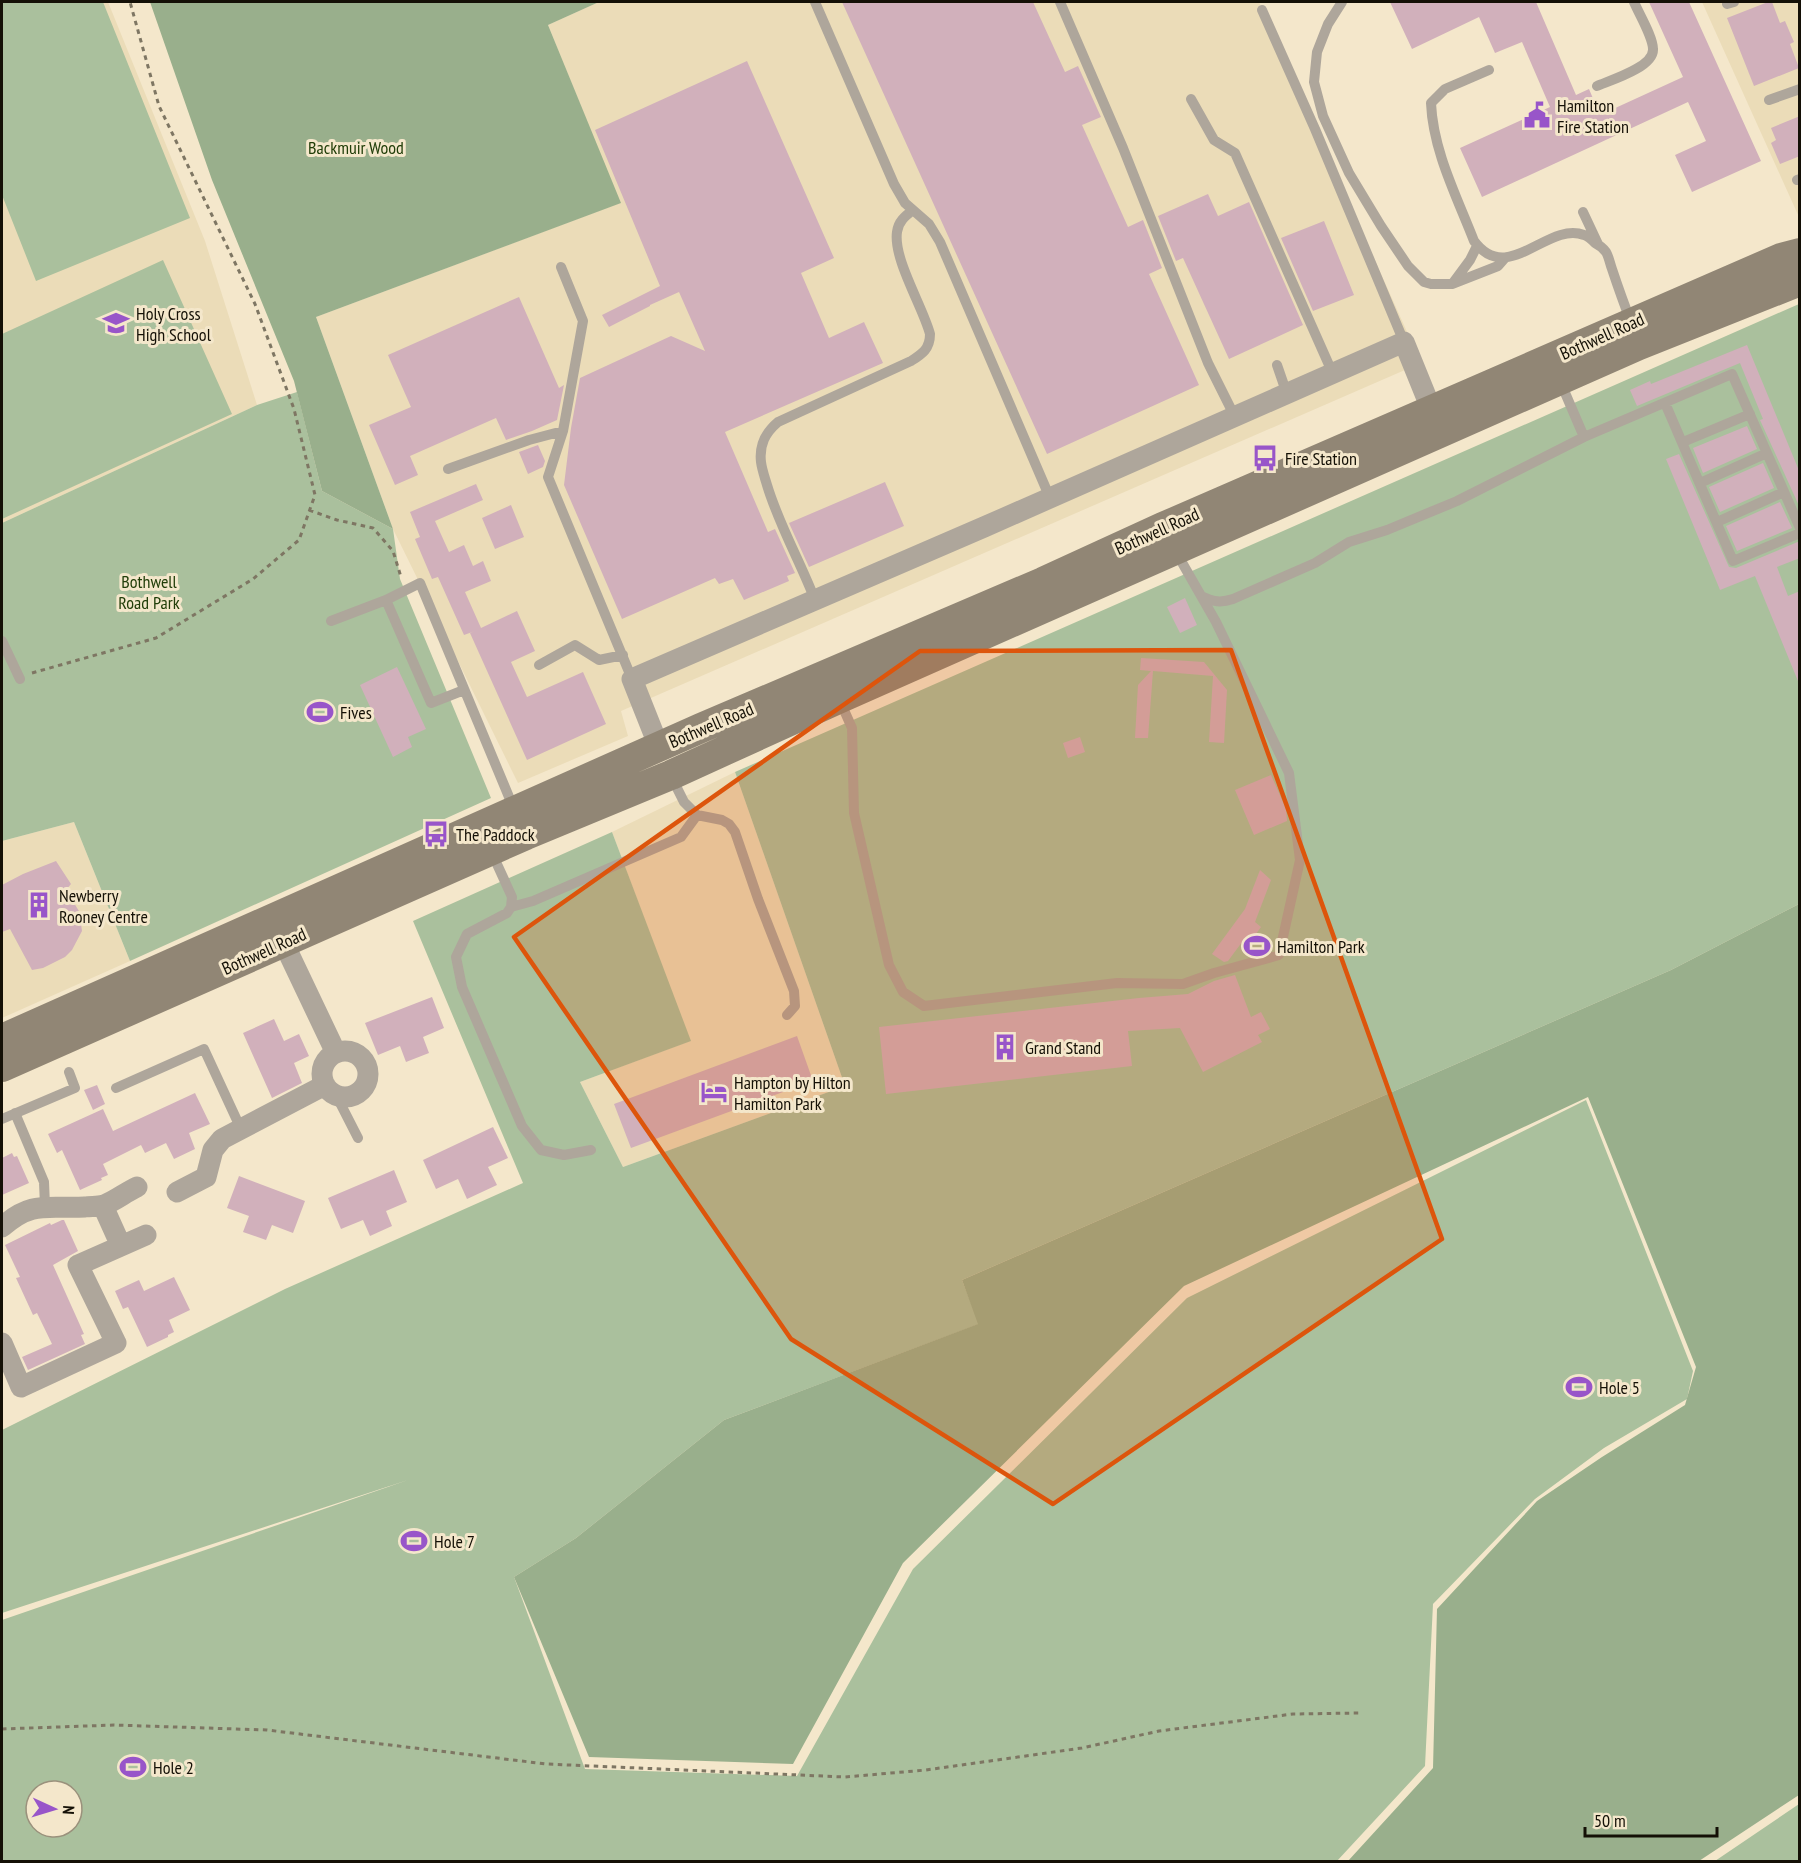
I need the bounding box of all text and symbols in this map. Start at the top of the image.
place label: Hamilton Fire Station [1557,94,1629,138]
public building icon: Hamilton Fire Station [1522,100,1552,130]
park label: Backmuir Wood [308,136,404,159]
place label: Holy Cross High School [136,302,212,346]
street label: Bothwell Road [1556,307,1648,365]
school or university icon: Holy Cross High School [101,308,131,338]
bus stop icon: Fire Station [1250,443,1280,473]
place label: Fire Station [1285,447,1357,470]
street label: Bothwell Road [1111,502,1203,560]
park label: Bothwell Road Park [118,570,180,614]
sports icon: Fives [305,697,335,727]
street label: Bothwell Road [665,697,757,753]
place label: Fives [340,701,372,724]
bus stop icon: The Paddock [421,819,451,849]
place label: The Paddock [456,823,535,846]
place label: Newberry Rooney Centre [59,884,148,928]
building icon: Newberry Rooney Centre [24,890,54,920]
street label: Bothwell Road [218,922,310,980]
sports icon: Hamilton Park [1242,931,1272,961]
place label: Hamilton Park [1277,935,1365,958]
building icon: Grand Stand [990,1032,1020,1062]
place label: Grand Stand [1025,1036,1101,1059]
place label: Hampton by Hilton Hamilton Park [734,1071,851,1115]
hotel icon: Hampton by Hilton Hamilton Park [699,1077,729,1107]
sports icon: Hole 5 [1564,1372,1594,1402]
place label: Hole 5 [1599,1376,1640,1399]
sports icon: Hole 7 [399,1526,429,1556]
place label: Hole 7 [434,1530,475,1553]
sports icon: Hole 2 [118,1752,148,1782]
place label: Hole 2 [153,1756,194,1779]
north arrow [24,1779,84,1839]
scale bar [1585,1800,1717,1838]
text: N [59,1805,79,1815]
text: 50 m [1594,1809,1626,1832]

